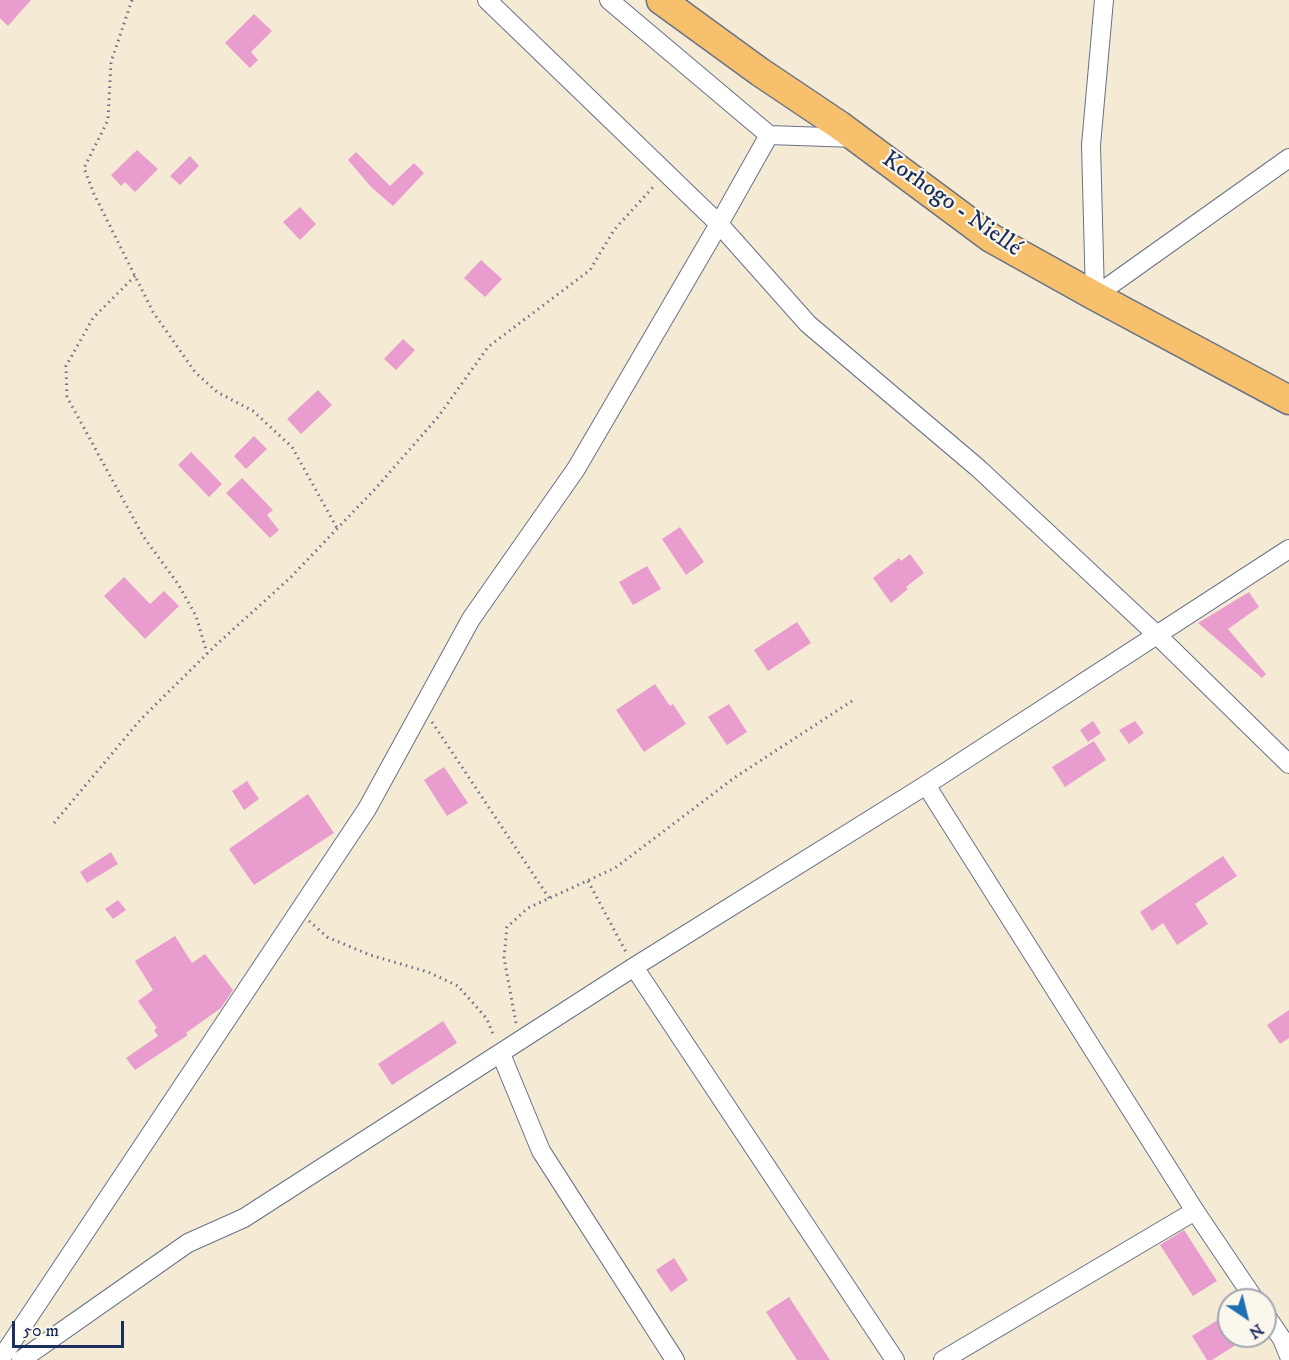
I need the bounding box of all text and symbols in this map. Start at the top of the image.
street label: Korhogo - Niellé [876,146,1026,264]
north arrow [1217,1288,1277,1348]
scale bar [15,1309,128,1347]
text: N [1245,1319,1267,1343]
text: 50 m [23,1320,59,1342]

